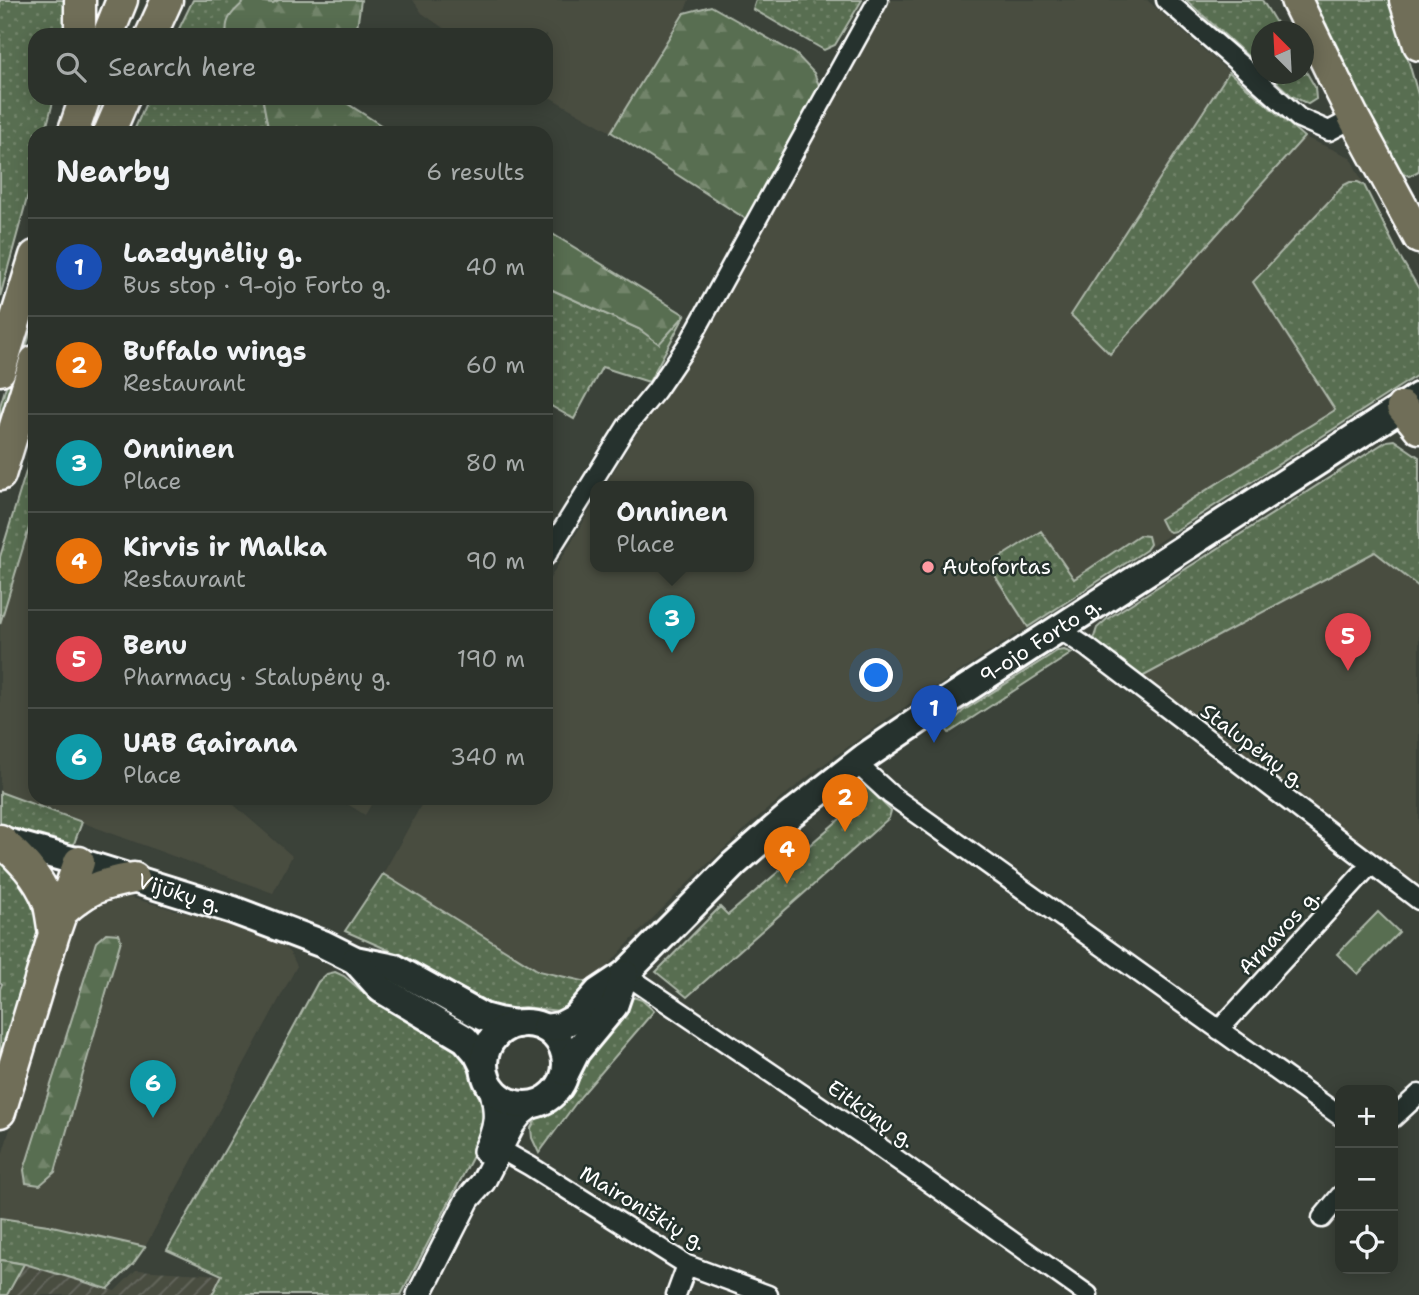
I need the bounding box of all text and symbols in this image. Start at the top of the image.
north arrow [1251,21,1314,84]
search box [28,28,553,105]
icon: search [52,48,90,86]
text: Search here [108,49,257,84]
text: Nearby [56,151,171,192]
text: 6 results [426,157,525,187]
text: Lazdynėlių g. [123,235,303,270]
text: 1 [74,252,84,282]
text: 40 m [465,252,525,282]
text: Bus stop · 9-ojo Forto g. [123,270,391,300]
text: Buffalo wings [123,333,307,368]
text: 2 [71,350,87,380]
text: 60 m [466,350,525,380]
text: Restaurant [123,368,246,398]
text: Onninen [123,431,234,466]
text: 3 [71,448,87,478]
text: 80 m [466,448,525,478]
text: Place [123,466,182,496]
popup [590,481,754,572]
text: Onninen [616,494,728,529]
text: Kirvis ir Malka [123,529,327,564]
text: Place [616,529,675,559]
text: 4 [71,546,87,576]
text: 90 m [465,546,525,576]
place label: Autofortas [942,553,1051,581]
marker: Autofortas [920,559,936,575]
text: Restaurant [123,564,246,594]
street label: 9-ojo Forto g. [974,591,1107,690]
pin: 3 [649,595,695,653]
pin: 5 [1325,613,1371,671]
text: Benu [123,627,188,662]
text: 5 [72,644,86,674]
text: 190 m [457,644,525,674]
your location [859,658,893,692]
text: Pharmacy · Stalupėnų g. [123,662,391,692]
pin: 1 [911,685,957,743]
street label: Stalupėnų g. [1195,697,1311,795]
text: UAB Gairana [123,725,298,760]
text: 6 [71,742,87,772]
text: 340 m [450,742,525,772]
text: Place [123,760,182,790]
pin: 2 [822,774,868,832]
pin: 4 [764,826,810,884]
street label: Vijūkų g. [134,867,225,919]
street label: Arnavos g. [1232,883,1326,981]
pin: 6 [130,1060,176,1118]
street label: Eitkūnų g. [822,1074,920,1154]
map controls [1335,1085,1398,1274]
button: + [1335,1085,1398,1148]
button: − [1335,1148,1398,1211]
street label: Maironiškių g. [574,1159,712,1257]
button: locate [1335,1211,1398,1274]

